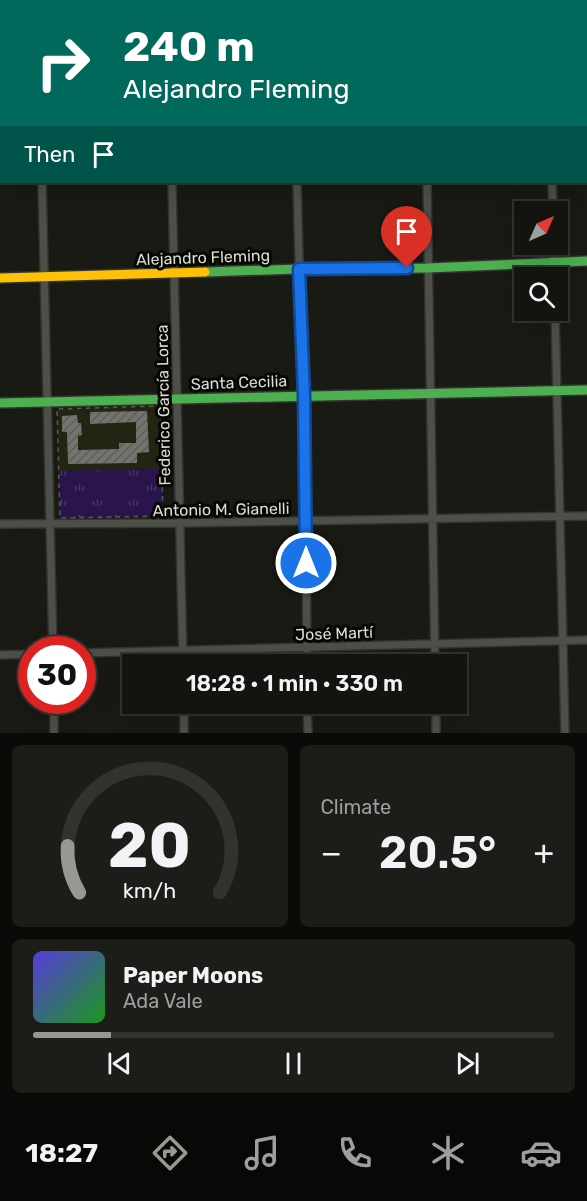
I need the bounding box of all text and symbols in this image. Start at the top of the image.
text: 240 m [123,22,255,72]
icon: right [24,24,102,102]
text: Alejandro Fleming [123,73,350,105]
icon: arrive [87,138,120,171]
text: Then [24,141,75,168]
north arrow [514,201,568,255]
map controls [514,201,568,321]
pin [381,206,432,268]
icon: arrive [390,215,423,248]
street label: Alejandro Fleming [136,246,270,269]
button: search [514,267,568,321]
street label: Federico García Lorca [153,324,174,486]
street label: Santa Cecilia [191,371,287,394]
street label: Antonio M. Gianelli [152,499,290,520]
position arrow [274,531,338,595]
street label: José Martí [295,623,375,644]
speed limit sign: 30 [18,636,96,714]
text: 18:28 · 1 min · 330 m [186,670,403,697]
text: Climate [321,795,391,819]
text: 20 [108,809,191,883]
text: 20.5° [379,826,496,879]
text: − [321,833,342,872]
text: + [533,833,554,872]
text: km/h [123,878,177,903]
text: Paper Moons [123,962,263,989]
text: Ada Vale [123,989,203,1013]
icon: previous [103,1047,136,1080]
icon: pause [277,1047,310,1080]
icon: next [451,1047,484,1080]
icon: directions [149,1132,191,1174]
icon: music [241,1132,283,1174]
icon: phone [334,1132,376,1174]
icon: climate [427,1132,469,1174]
icon: car [520,1132,562,1174]
text: 18:27 [25,1137,98,1169]

